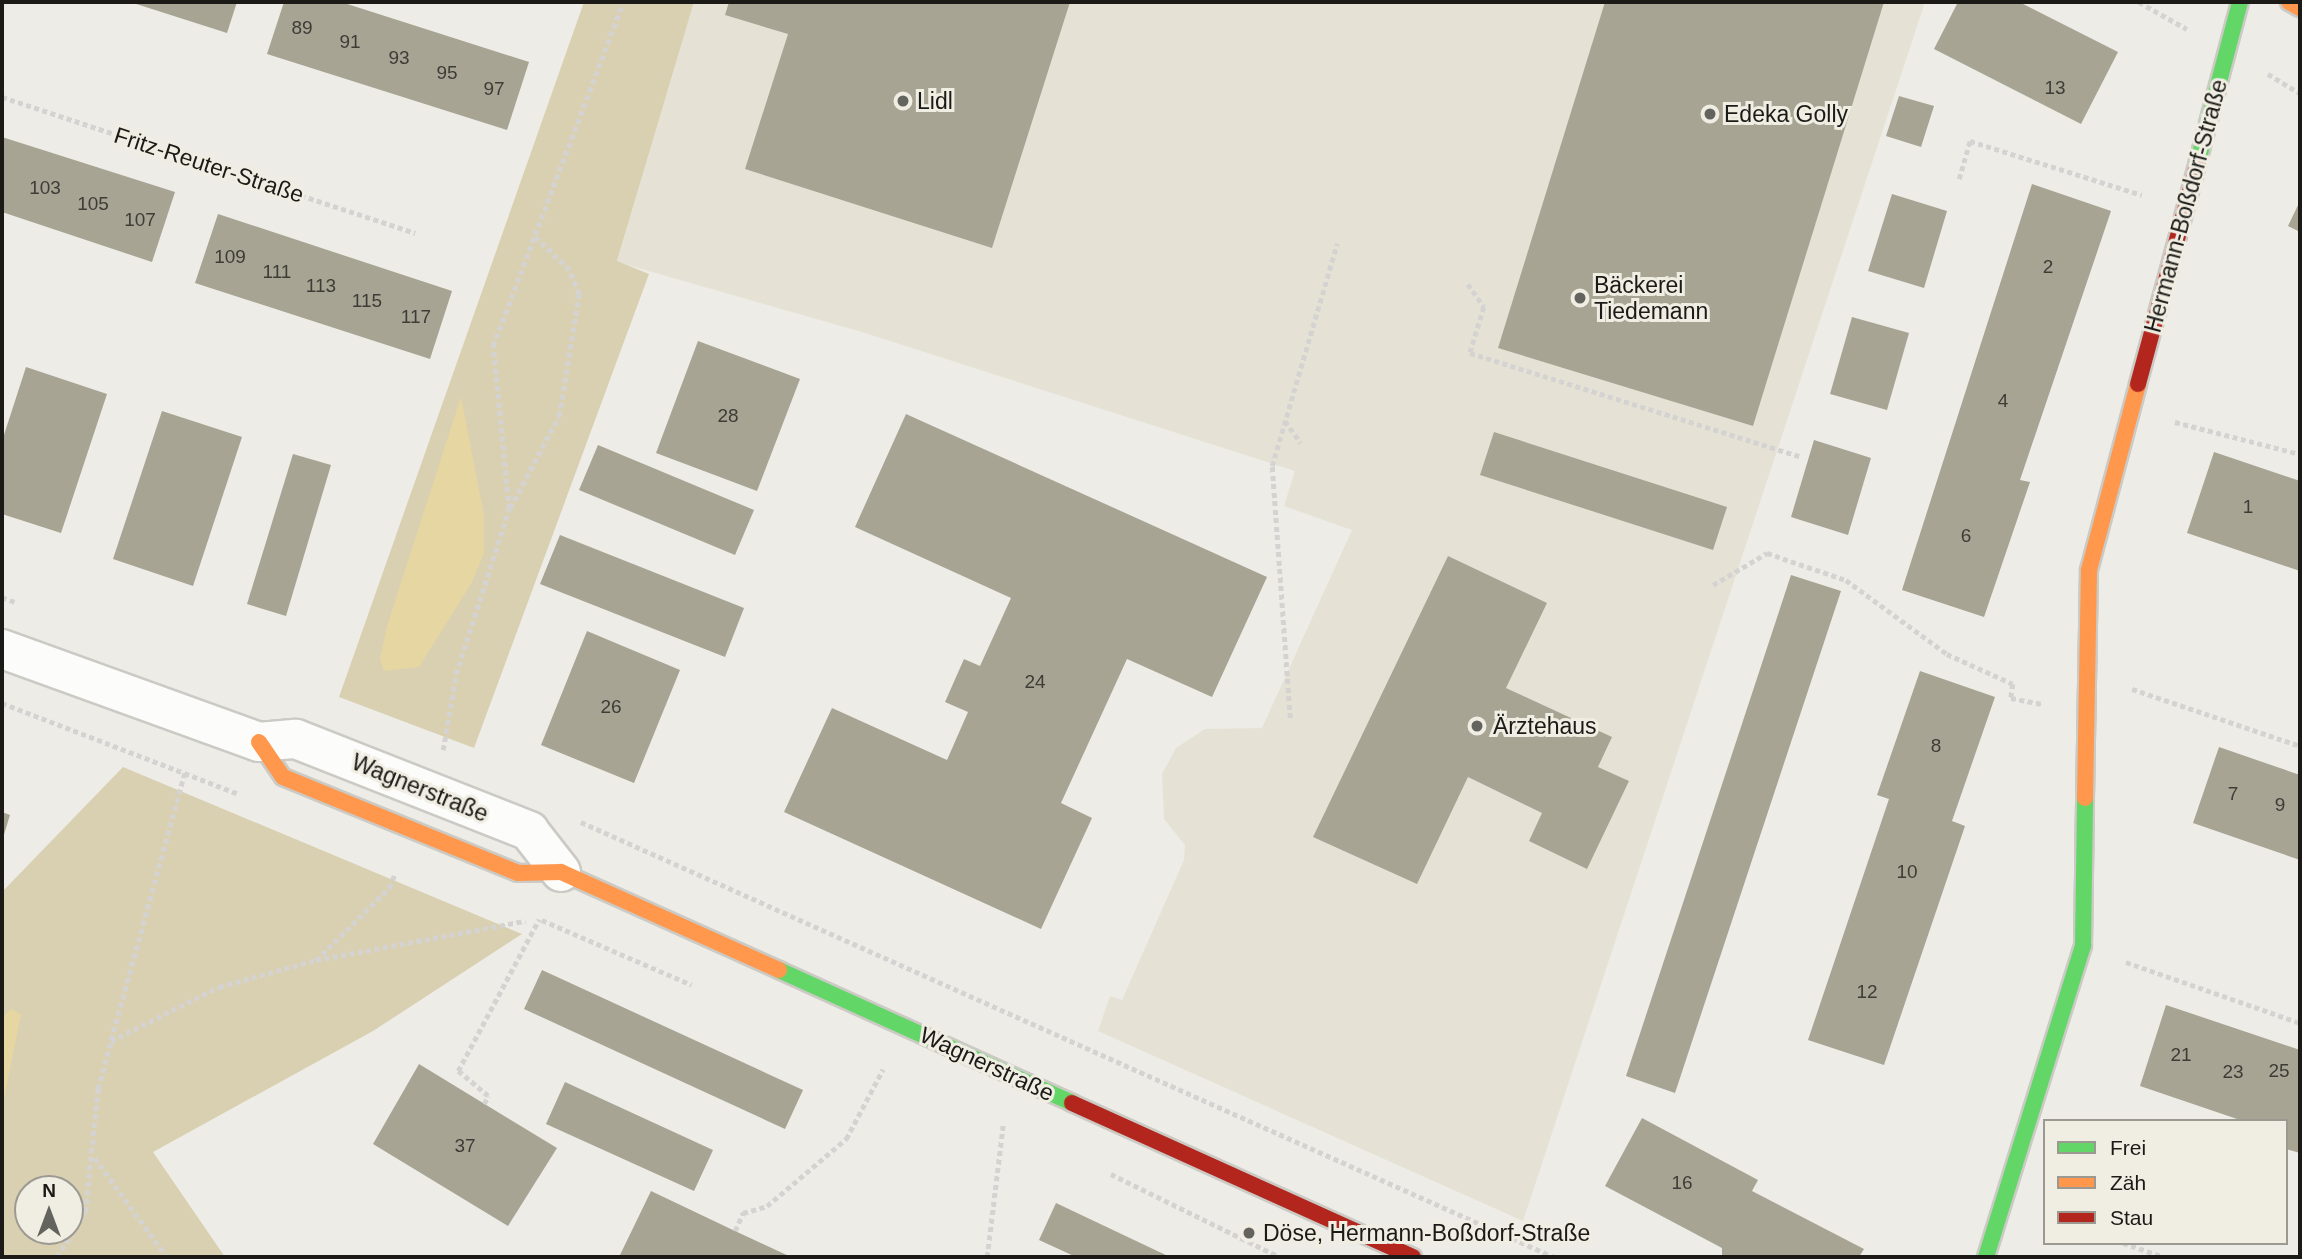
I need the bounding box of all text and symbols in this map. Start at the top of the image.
house number: 89 [291,17,313,39]
house number: 91 [339,31,361,53]
house number: 93 [388,47,410,69]
house number: 95 [436,62,458,84]
street label: Hermann-Boßdorf-Straße [2139,76,2233,336]
house number: 13 [2044,77,2066,99]
house number: 97 [483,78,505,100]
place label: Lidl [917,87,953,115]
marker: Lidl [895,93,911,109]
place label: Edeka Golly [1724,100,1848,128]
marker: Edeka Golly [1702,106,1718,122]
street label: Fritz-Reuter-Straße [111,121,307,209]
house number: 103 [29,177,61,199]
house number: 105 [77,193,109,215]
house number: 107 [124,209,156,231]
house number: 109 [214,246,246,268]
house number: 2 [2043,256,2053,278]
house number: 111 [263,261,291,283]
place label: Bäckerei Tiedemann [1594,271,1708,325]
house number: 113 [306,275,336,297]
house number: 115 [352,290,382,312]
marker: Bäckerei Tiedemann [1572,290,1588,306]
house number: 117 [401,306,431,328]
house number: 4 [1998,390,2008,412]
house number: 28 [717,405,739,427]
house number: 1 [2243,496,2253,518]
house number: 6 [1961,525,1971,547]
house number: 24 [1024,671,1046,693]
house number: 26 [600,696,622,718]
place label: Ärztehaus [1493,712,1597,740]
marker: Ärztehaus [1467,716,1487,736]
house number: 8 [1931,735,1941,757]
street label: Wagnerstraße [348,748,492,828]
house number: 7 [2228,783,2238,805]
house number: 9 [2275,794,2285,816]
house number: 10 [1896,861,1918,883]
house number: 12 [1856,981,1878,1003]
street label: Wagnerstraße [916,1021,1058,1107]
house number: 21 [2170,1044,2192,1066]
house number: 25 [2268,1060,2290,1082]
house number: 23 [2222,1061,2244,1083]
legend [2043,1119,2288,1245]
house number: 37 [454,1135,476,1157]
text: Frei [2110,1136,2146,1159]
text: Zäh [2110,1171,2146,1194]
house number: 16 [1671,1172,1693,1194]
north arrow [14,1175,84,1245]
text: N [42,1180,56,1201]
text: Stau [2110,1206,2153,1229]
place label: Döse, Hermann-Boßdorf-Straße [1263,1219,1590,1247]
marker: Döse, Hermann-Boßdorf-Straße [1241,1225,1257,1241]

